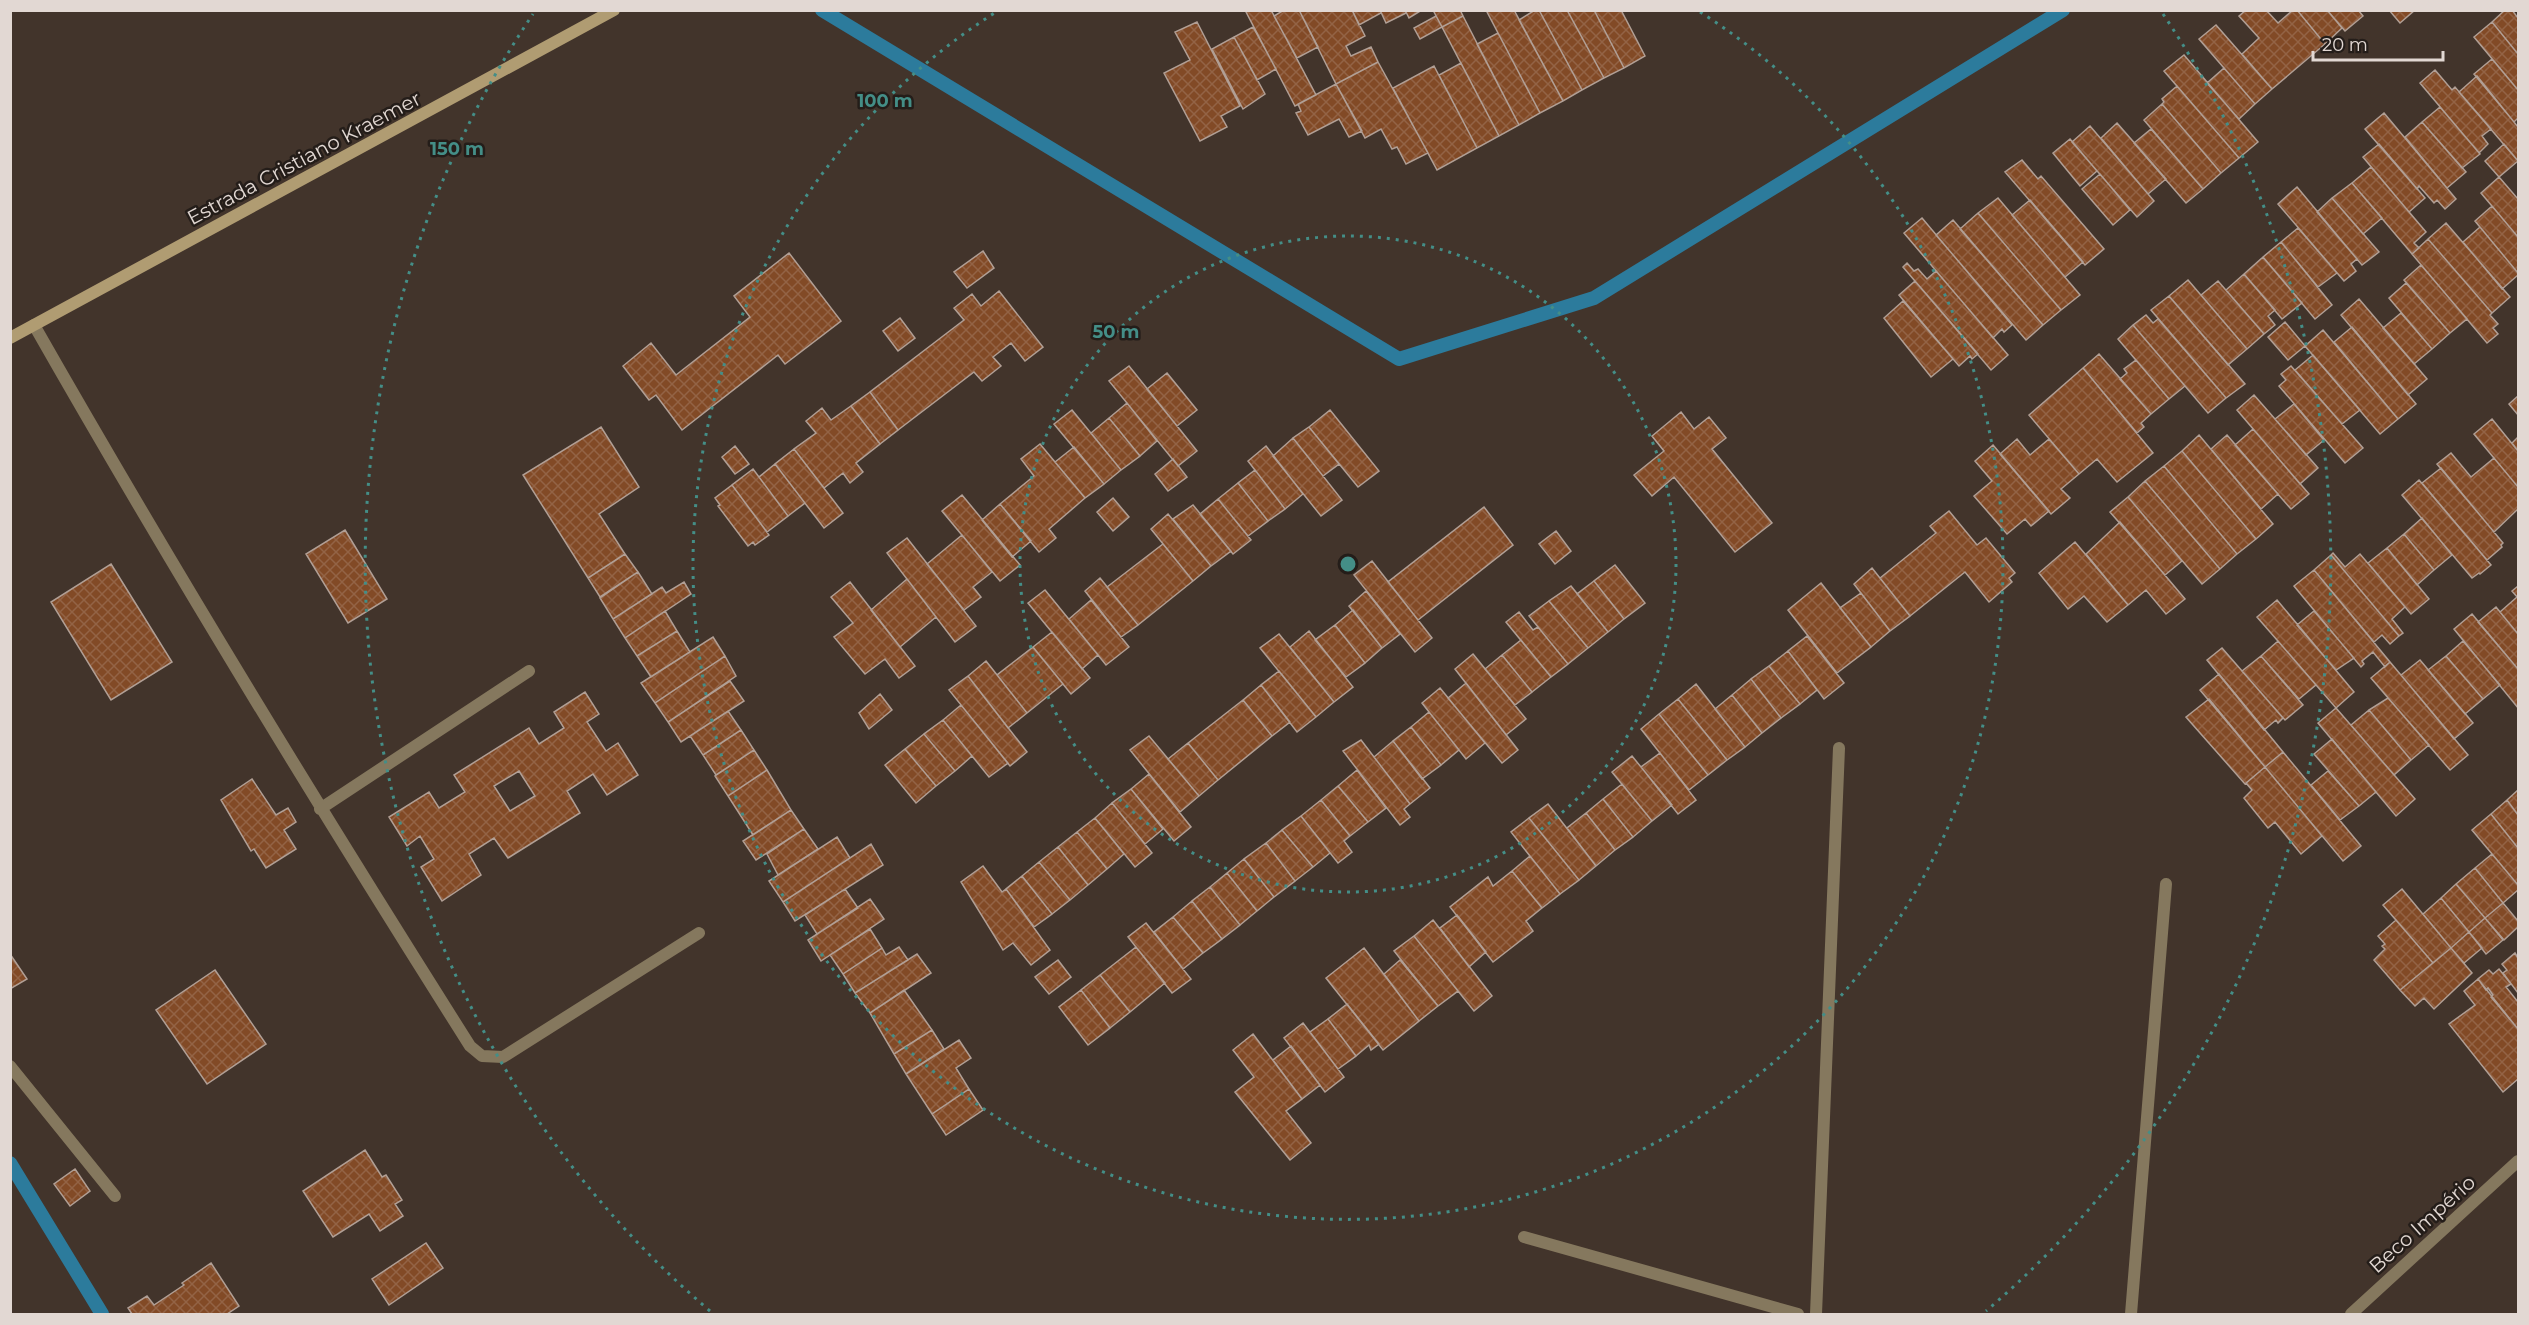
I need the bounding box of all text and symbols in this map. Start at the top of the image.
scale bar [2313,24,2444,62]
text: 20 m [2322,34,2368,56]
street label: Estrada Cristiano Kraemer [183,86,425,230]
text: 100 m [857,90,913,112]
text: 150 m [430,138,484,160]
text: 50 m [1093,321,1139,343]
centre of rings [1338,554,1358,574]
street label: Beco Império [2364,1170,2480,1278]

